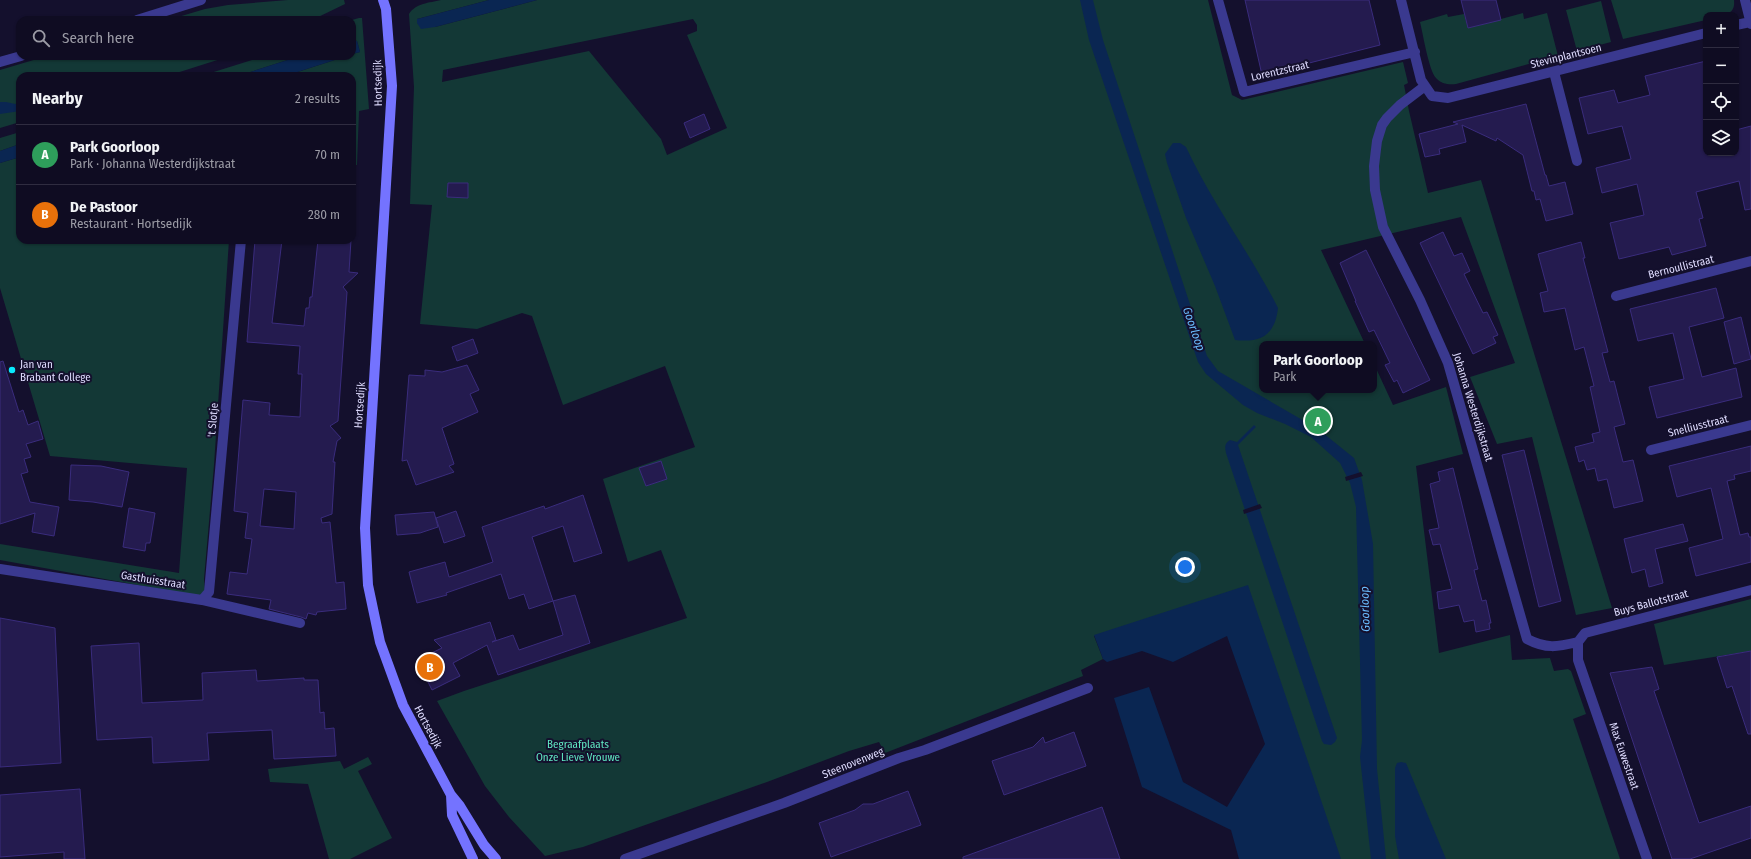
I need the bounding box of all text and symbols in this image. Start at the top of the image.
map controls [1703,12,1739,156]
button: + [1703,12,1739,48]
search box [16,16,356,60]
icon: search [30,27,52,49]
text: Search here [62,29,134,47]
street label: Stevinplantsoen [1529,41,1603,71]
button: − [1703,48,1739,84]
street label: Lorentzstraat [1250,58,1311,84]
street label: Hortsedijk [371,59,385,106]
button: locate [1703,84,1739,120]
text: Nearby [32,88,83,109]
text: 2 results [295,91,340,106]
button: layers [1703,120,1739,156]
text: Park Goorloop [70,138,160,156]
text: A [41,147,49,162]
text: 70 m [315,147,340,162]
text: Park · Johanna Westerdijkstraat [70,156,235,171]
text: De Pastoor [70,198,138,216]
text: B [41,207,49,222]
text: 280 m [308,207,340,222]
text: Restaurant · Hortsedijk [70,216,192,231]
street label: Bernoullistraat [1647,252,1716,281]
water label: Goorloop [1180,305,1208,353]
popup [1259,341,1377,393]
text: Park Goorloop [1273,351,1363,369]
street label: Johanna Westerdijkstraat [1450,351,1496,463]
place label: Jan van Brabant College [20,358,91,384]
marker: Jan van Brabant College [7,365,17,375]
text: Park [1273,369,1296,384]
street label: Hortsedijk [352,380,368,429]
street label: 't Slotje [205,402,221,438]
pin: A [1305,406,1331,436]
street label: Snelliusstraat [1666,412,1730,440]
your location [1175,557,1195,577]
street label: Gasthuisstraat [120,569,186,592]
water label: Goorloop [1357,586,1373,632]
street label: Buys Ballotstraat [1612,587,1690,619]
pin: B [417,652,443,682]
street label: Hortsedijk [411,703,445,751]
street label: Max Euwestraat [1606,721,1642,792]
park label: Begraafplaats Onze Lieve Vrouwe [536,738,620,764]
street label: Steenovenweg [820,744,886,781]

